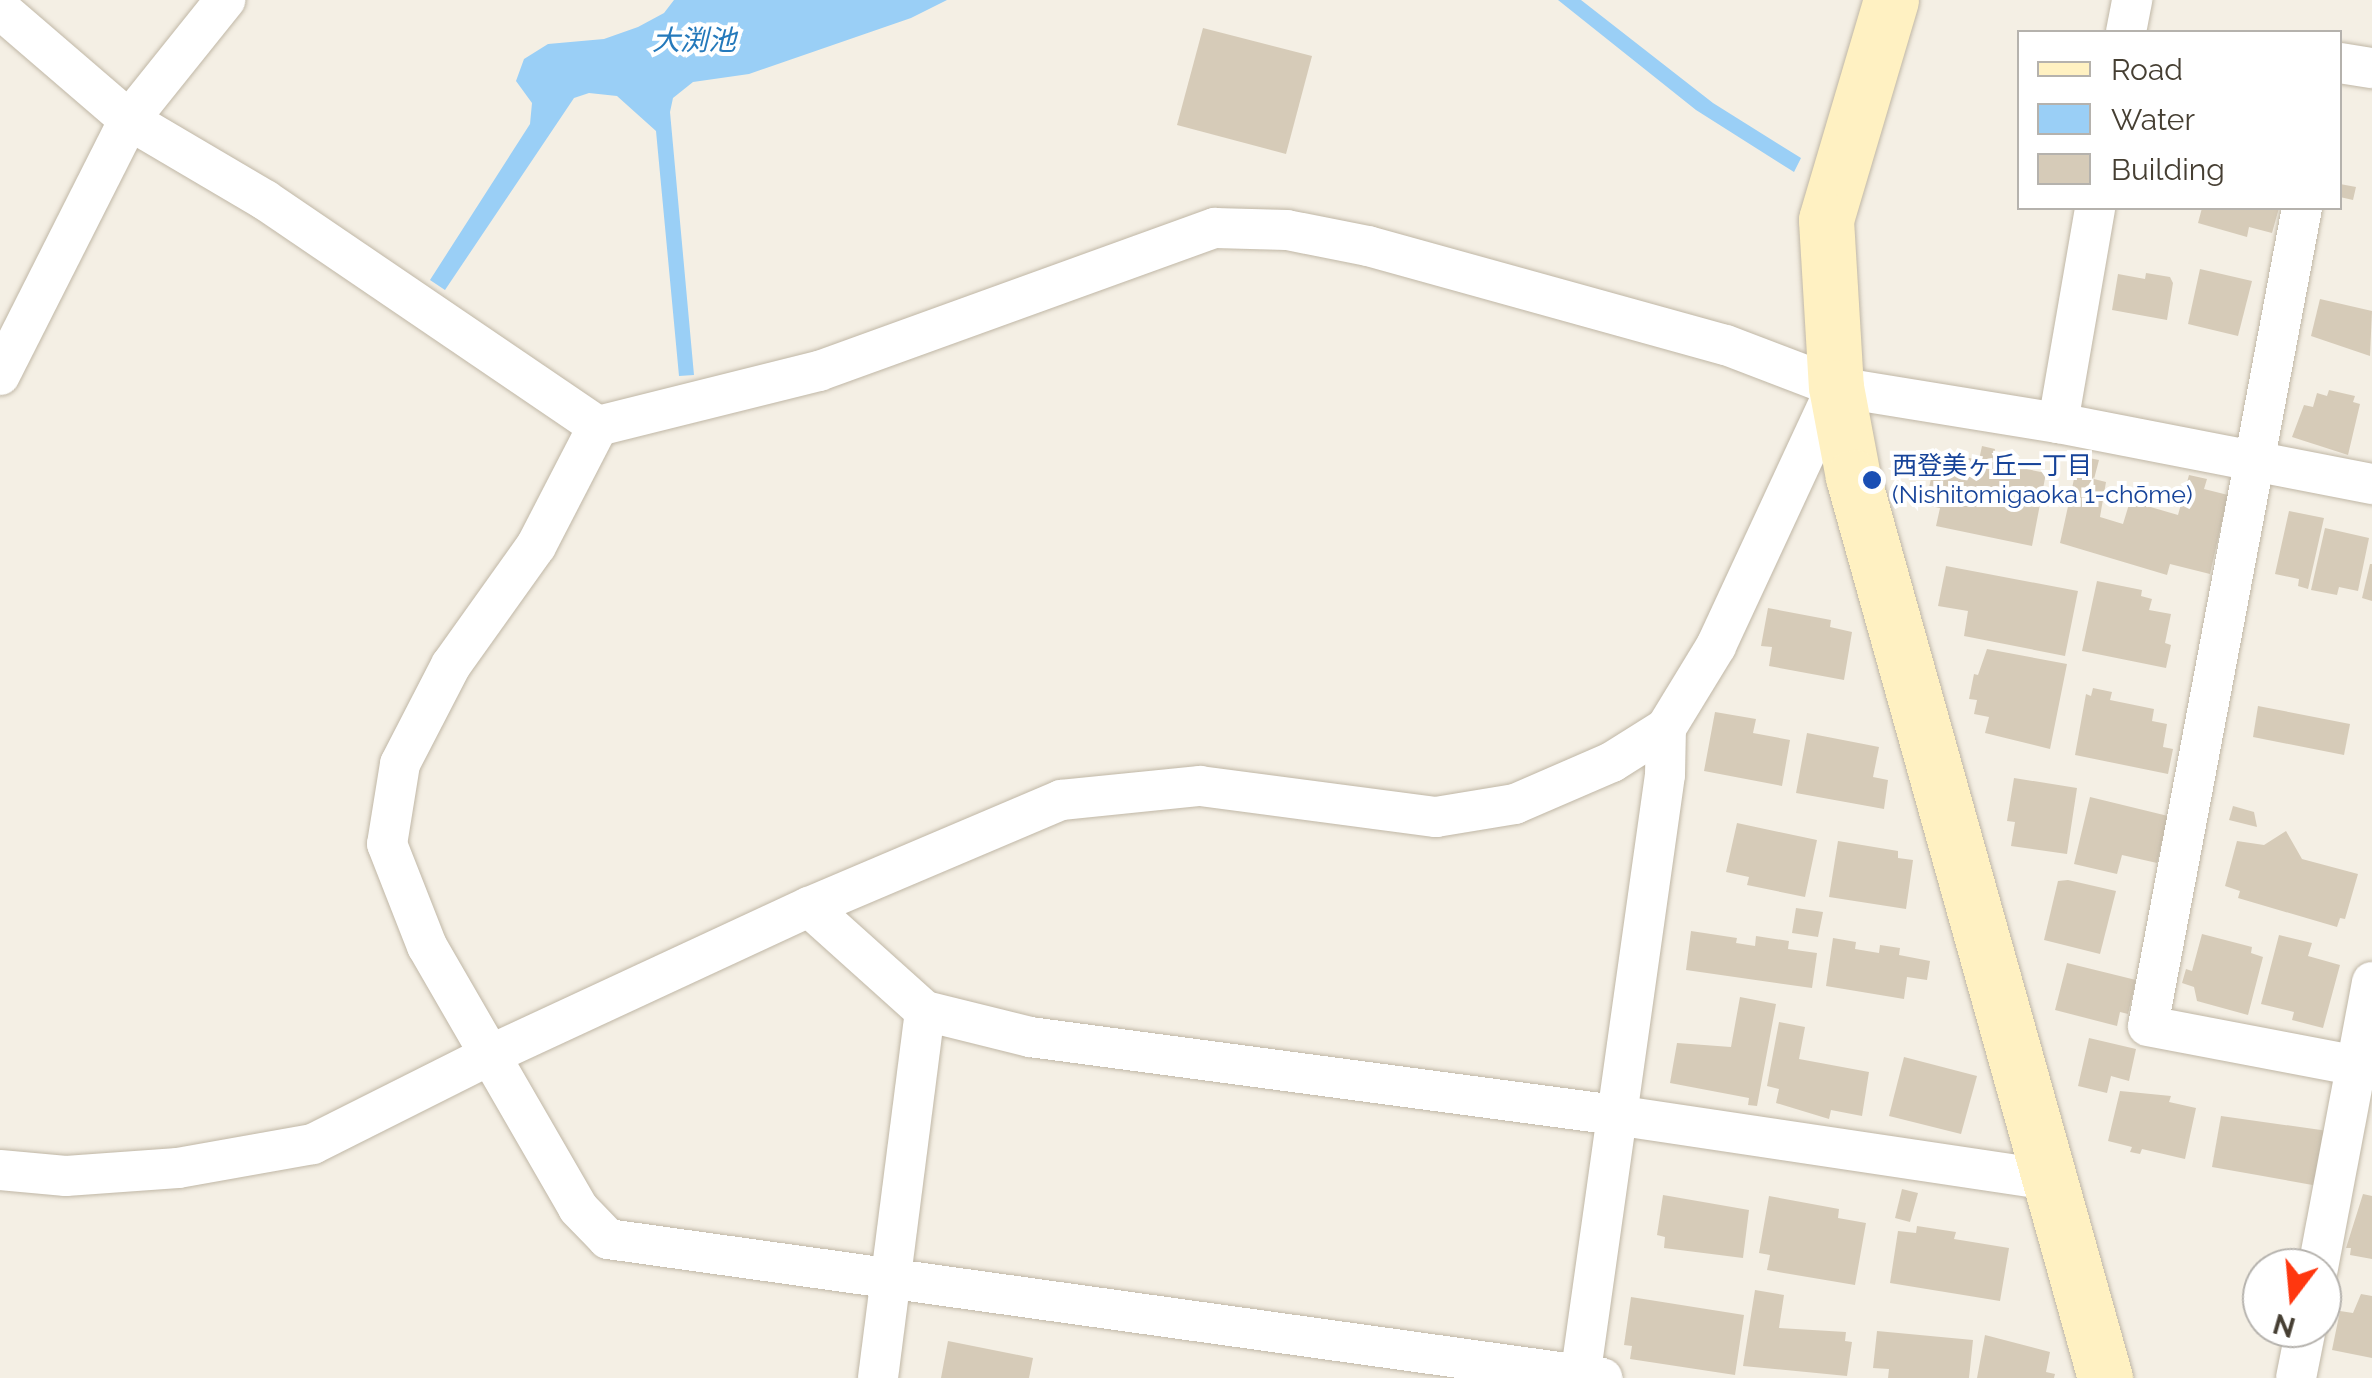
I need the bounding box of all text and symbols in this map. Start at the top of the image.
water label: 大渕池 [652,24,736,58]
legend [2017,30,2342,210]
text: Road [2111,52,2183,87]
text: Water [2111,102,2195,137]
text: Building [2111,152,2225,187]
place label: 西登美ヶ丘一丁目 (Nishitomigaoka 1-chōme) [1892,451,2192,510]
marker: 西登美ヶ丘一丁目 (Nishitomigaoka 1-chōme) [1861,469,1883,491]
north arrow [2242,1248,2342,1348]
text: N [2269,1307,2299,1344]

